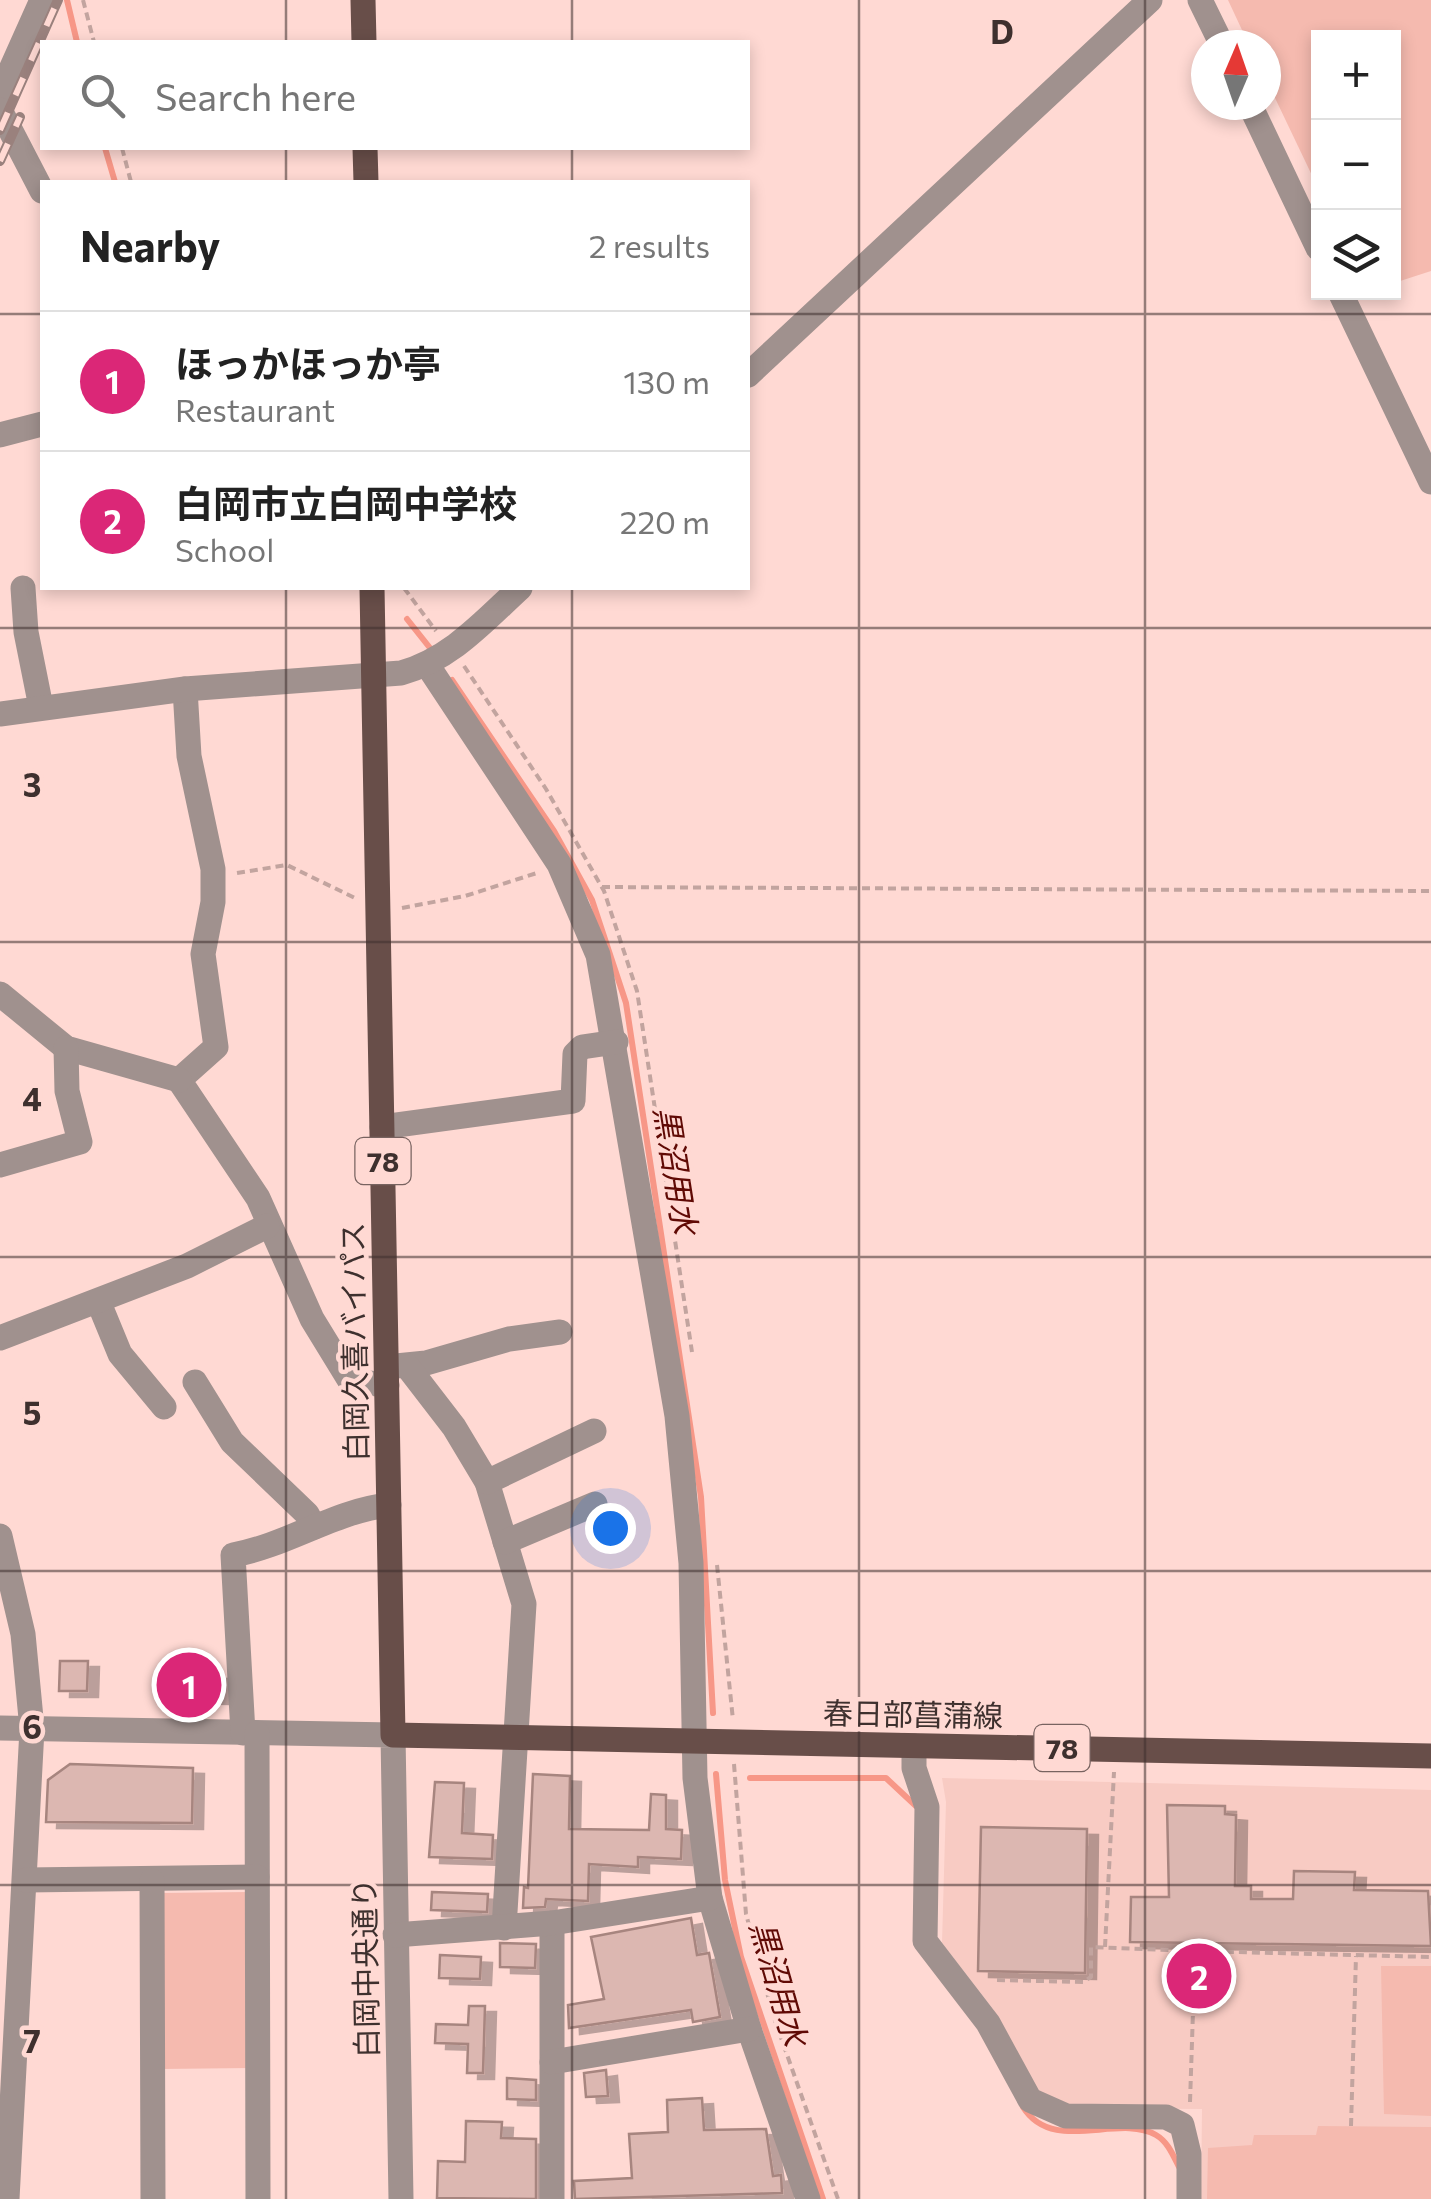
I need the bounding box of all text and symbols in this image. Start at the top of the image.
text: D [990,11,1014,51]
north arrow [1191,30,1281,120]
map controls [1311,30,1401,300]
button: + [1311,30,1401,120]
search box [40,40,750,150]
icon: search [75,68,130,123]
text: Search here [155,72,356,119]
button: − [1311,120,1401,210]
button: layers [1311,210,1401,300]
text: Nearby [80,219,220,271]
text: 2 results [589,225,710,265]
text: ほっかほっか亭 [175,339,441,386]
text: 1 [105,361,120,401]
text: 130 m [623,361,710,401]
text: Restaurant [175,389,335,429]
text: 白岡市立白岡中学校 [175,479,517,526]
text: 2 [103,501,122,541]
text: 220 m [620,501,710,541]
text: School [175,529,274,569]
text: 3 [23,764,41,804]
text: 4 [22,1078,42,1118]
water label: 黒沼用水 [647,1104,707,1239]
road number: 78 [356,1138,410,1184]
street label: 白岡久喜バイパス [332,1222,374,1462]
text: 5 [23,1392,41,1432]
your location [585,1503,636,1554]
pin: 1 [156,1648,222,1722]
street label: 春日部菖蒲線 [823,1693,1003,1733]
text: 6 [22,1706,42,1746]
road number: 78 [1034,1725,1090,1771]
street label: 白岡中央通り [344,1878,384,2058]
water label: 黒沼用水 [743,1916,818,2053]
pin: 2 [1166,1938,1232,2014]
text: 7 [23,2020,41,2060]

